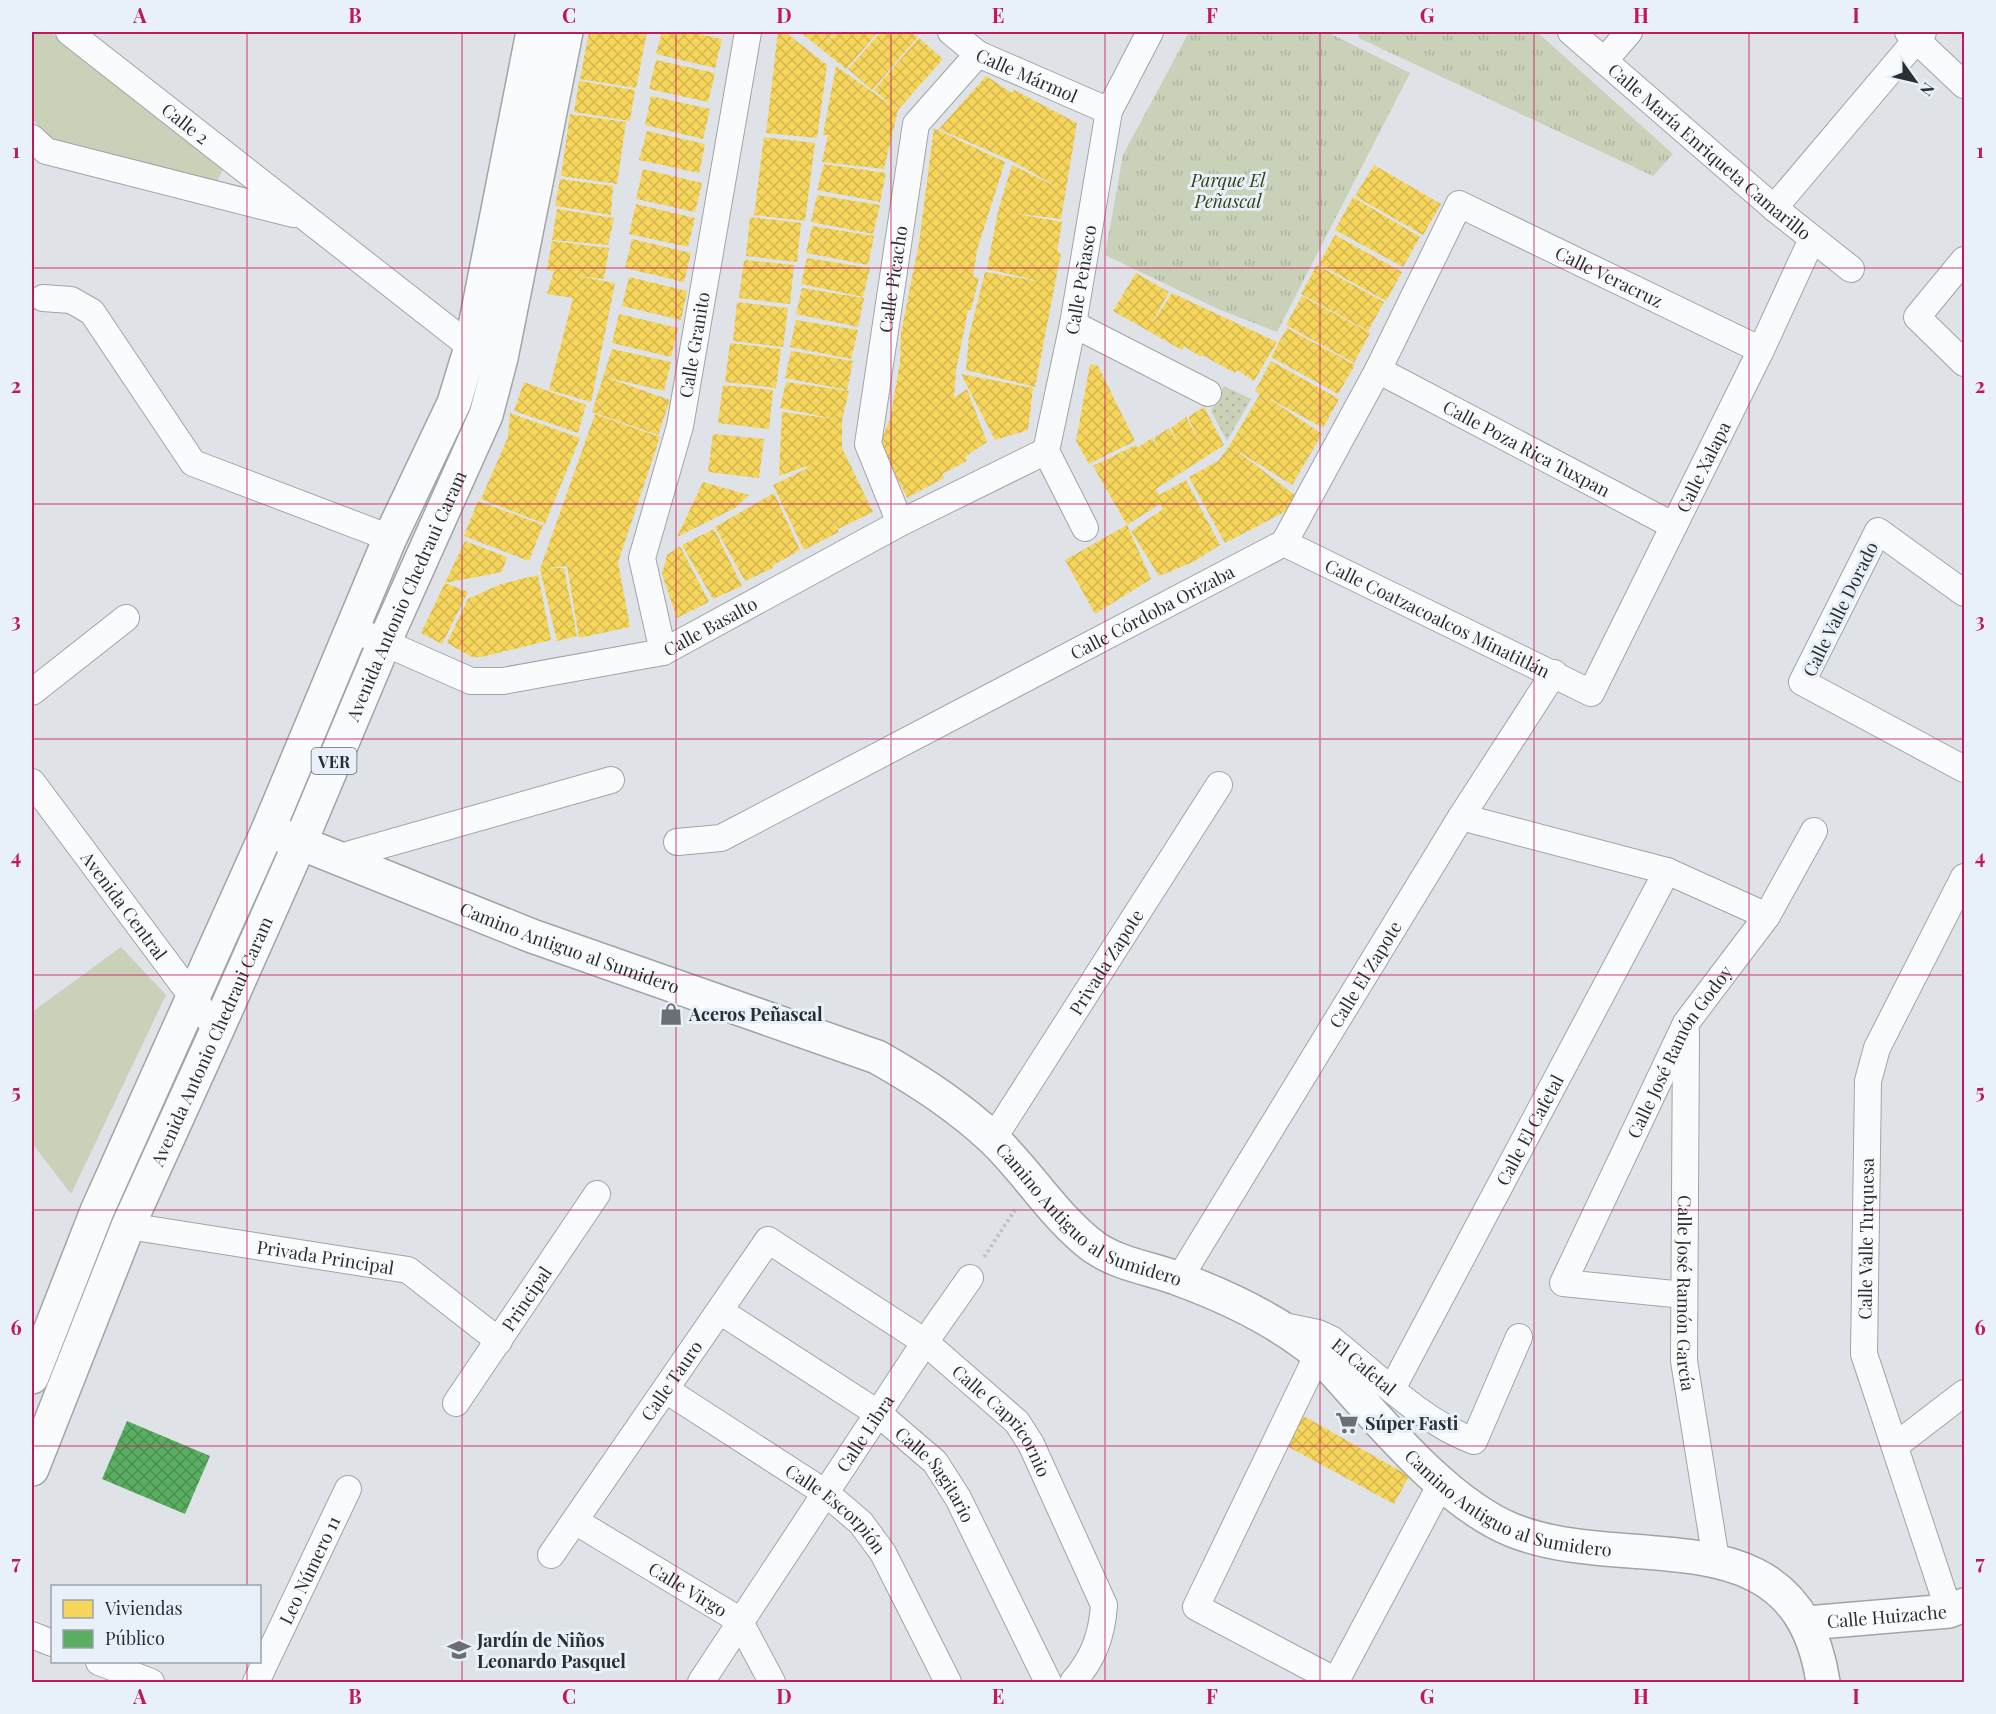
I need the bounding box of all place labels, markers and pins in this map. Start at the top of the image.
shop icon: Aceros Peñascal [658,1001,684,1027]
place label: Aceros Peñascal [688,1002,823,1026]
supermarket icon: Súper Fasti [1334,1410,1360,1436]
place label: Súper Fasti [1365,1411,1459,1435]
place label: Jardín de Niños Leonardo Pasquel [476,1628,626,1673]
school or university icon: Jardín de Niños Leonardo Pasquel [446,1637,472,1663]

